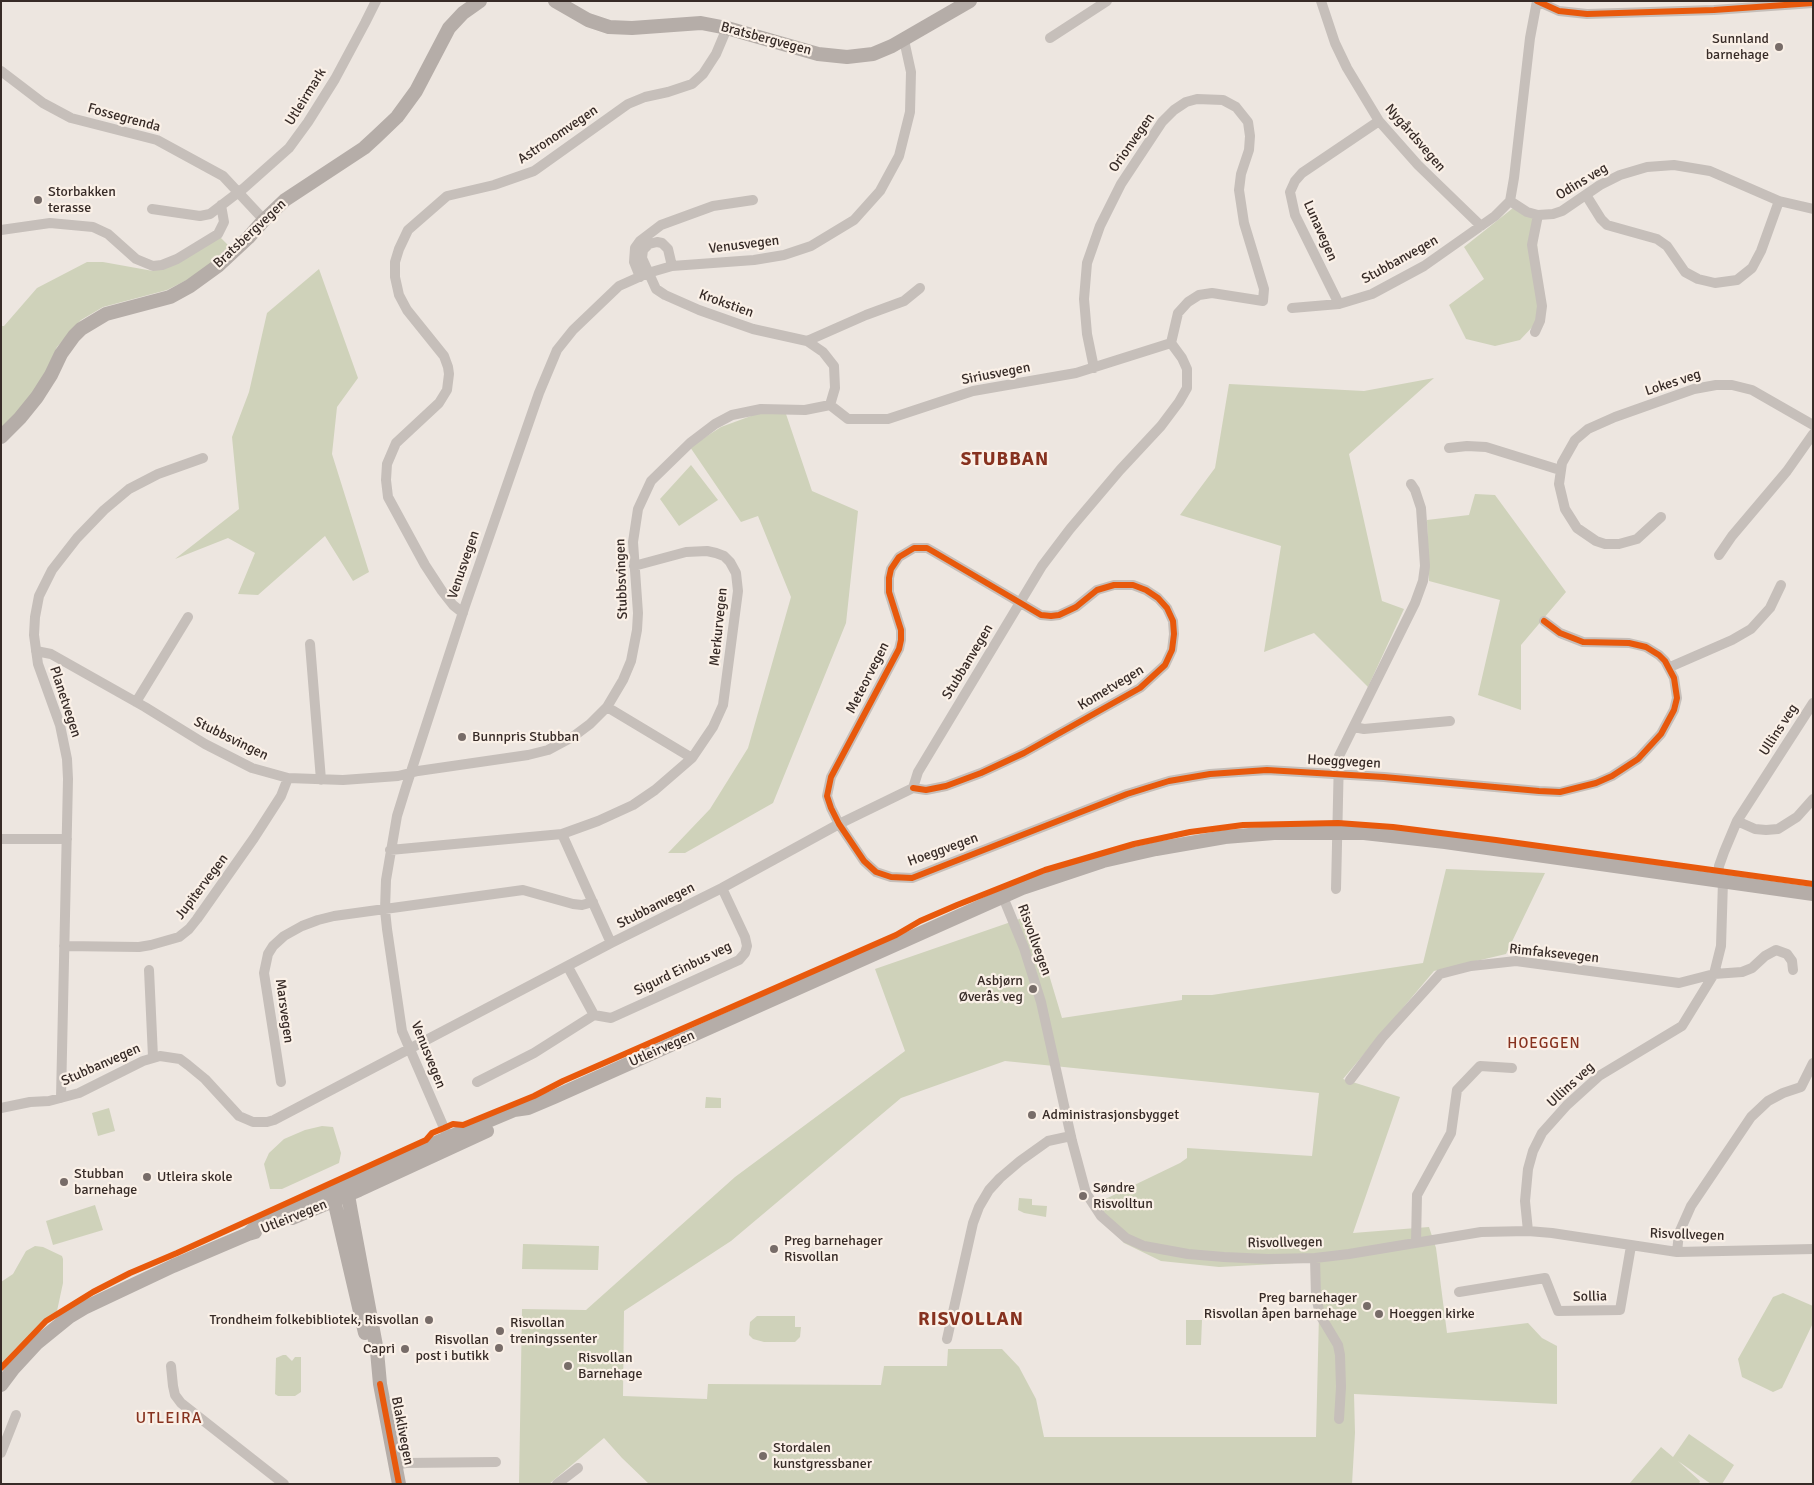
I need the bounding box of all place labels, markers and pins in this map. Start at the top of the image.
place label: Sunnland barnehage [1706,31,1769,64]
marker: Sunnland barnehage [1773,41,1785,53]
place label: Storbakken terasse [48,184,116,216]
marker: Storbakken terasse [32,194,44,206]
place label: Bunnpris Stubban [472,729,579,745]
marker: Bunnpris Stubban [456,731,468,743]
place label: Asbjørn Øverås veg [959,973,1023,1006]
marker: Asbjørn Øverås veg [1027,983,1039,995]
place label: Administrasjonsbygget [1042,1107,1179,1123]
marker: Administrasjonsbygget [1026,1109,1038,1121]
place label: Stubban barnehage [74,1166,137,1198]
place label: Utleira skole [157,1169,232,1185]
marker: Utleira skole [141,1171,153,1183]
marker: Stubban barnehage [58,1176,70,1188]
place label: Søndre Risvolltun [1093,1180,1153,1212]
marker: Søndre Risvolltun [1077,1190,1089,1202]
place label: Preg barnehager Risvollan [784,1233,883,1266]
marker: Preg barnehager Risvollan [768,1243,780,1255]
place label: Preg barnehager Risvollan åpen barnehage [1204,1290,1357,1322]
marker: Preg barnehager Risvollan åpen barnehage [1361,1300,1373,1312]
place label: Hoeggen kirke [1389,1306,1475,1322]
marker: Hoeggen kirke [1373,1308,1385,1320]
place label: Trondheim folkebibliotek, Risvollan [209,1312,419,1328]
marker: Trondheim folkebibliotek, Risvollan [423,1314,435,1326]
place label: Risvollan treningssenter [510,1315,597,1348]
marker: Risvollan treningssenter [494,1325,506,1337]
place label: Risvollan post i butikk [415,1332,489,1364]
place label: Capri [363,1341,395,1357]
marker: Risvollan post i butikk [493,1342,505,1354]
marker: Capri [399,1343,411,1355]
place label: Risvollan Barnehage [578,1350,642,1382]
marker: Risvollan Barnehage [562,1360,574,1372]
place label: Stordalen kunstgressbaner [773,1440,872,1472]
marker: Stordalen kunstgressbaner [757,1450,769,1462]

